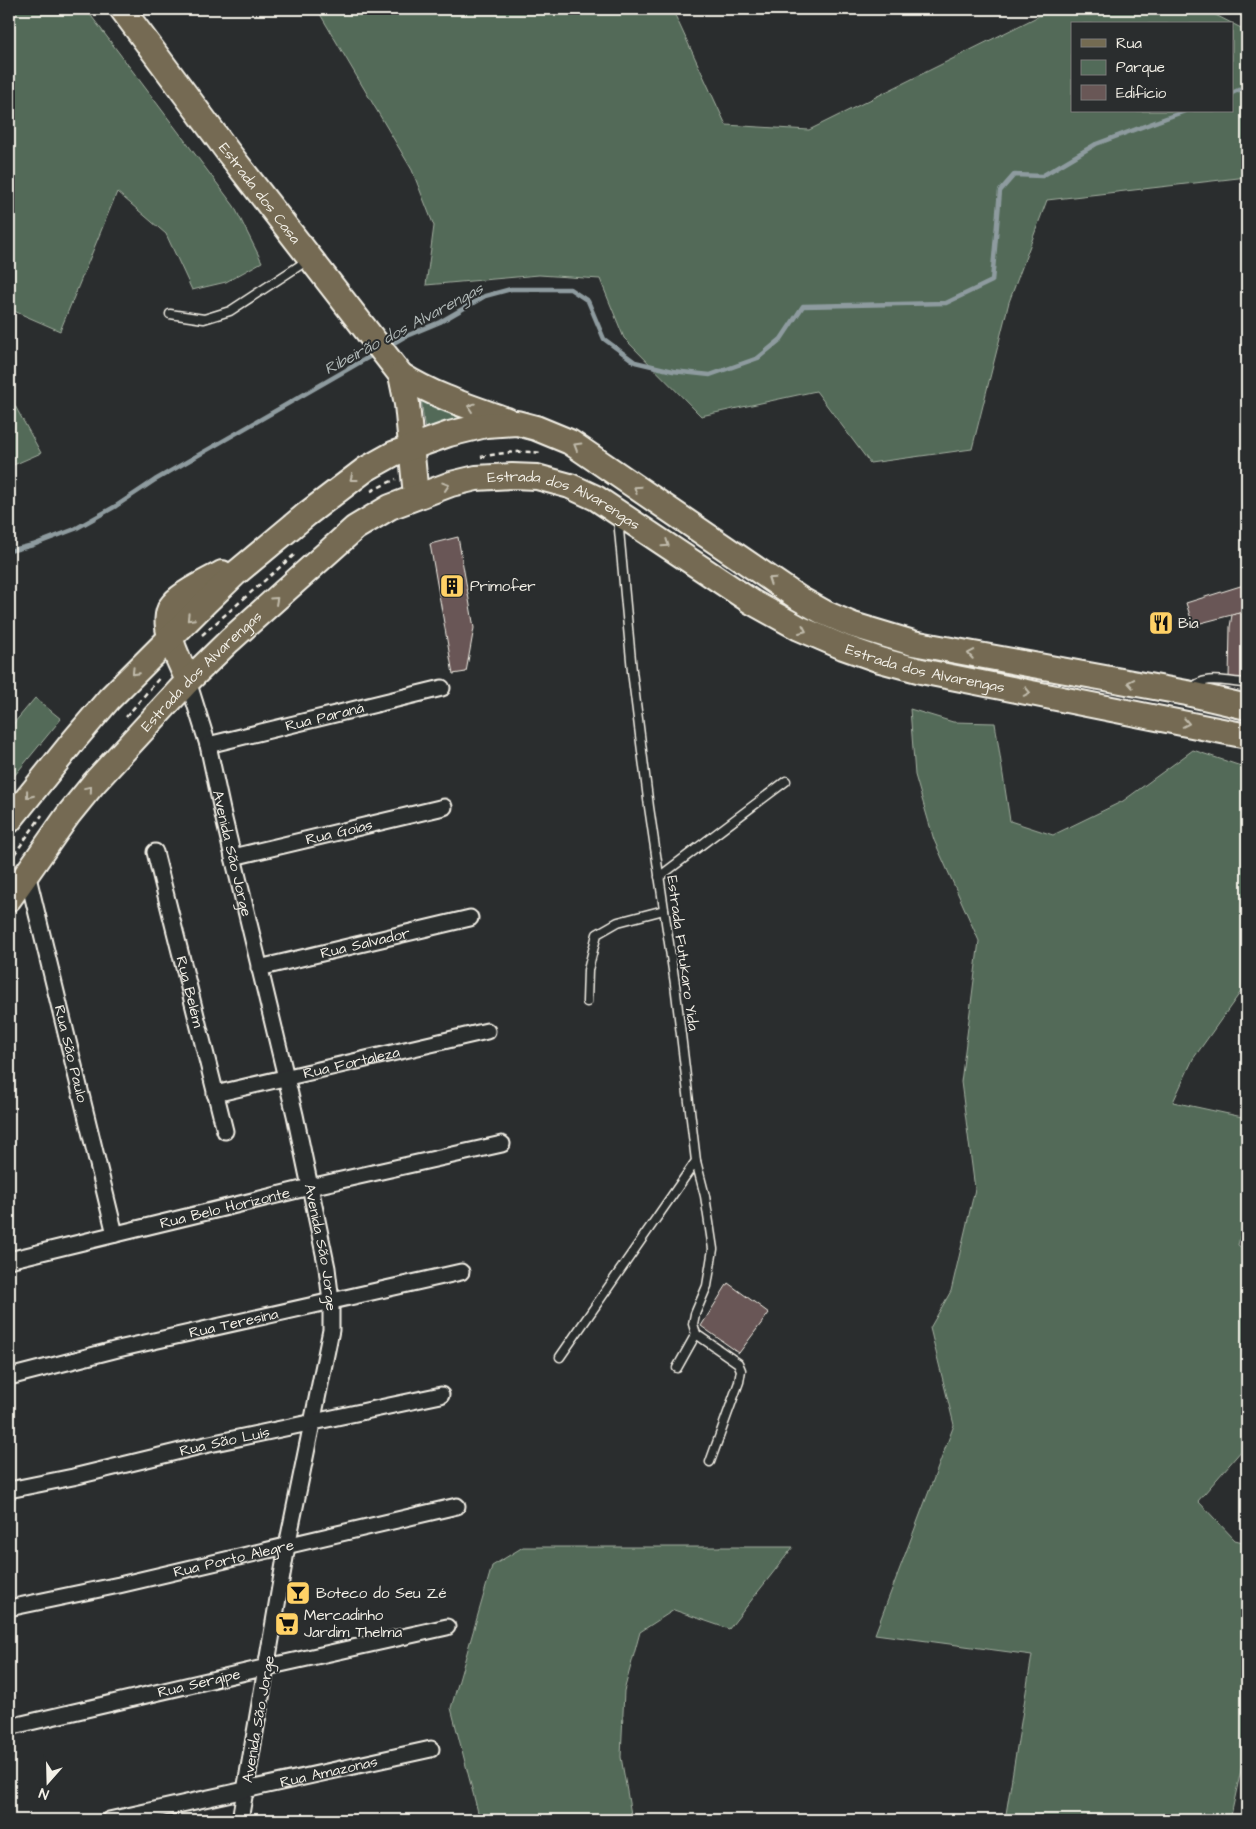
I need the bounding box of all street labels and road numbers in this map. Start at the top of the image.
street label: Estrada dos Casa [214,138,306,249]
street label: Estrada dos Alvarengas [487,466,644,536]
street label: Estrada dos Alvarengas [136,606,267,737]
street label: Estrada dos Alvarengas [842,639,1007,699]
street label: Rua Paraná [283,697,367,737]
street label: Avenida São Jorge [207,788,257,919]
street label: Rua Goías [304,814,375,850]
street label: Estrada Futukaro Yida [661,874,704,1032]
street label: Rua Salvador [318,923,412,964]
street label: Rua Belém [170,954,209,1030]
street label: Rua São Paulo [49,1003,93,1105]
street label: Rua Fortaleza [301,1041,402,1084]
street label: Rua Belo Horizonte [158,1182,292,1234]
street label: Avenida São Jorge [299,1182,341,1311]
street label: Rua Teresina [187,1303,281,1344]
street label: Rua São Luís [177,1422,272,1462]
street label: Rua Porto Alegre [171,1534,296,1583]
street label: Avenida São Jorge [237,1654,281,1785]
street label: Rua Sergipe [155,1664,243,1703]
street label: Rua Amazonas [278,1751,380,1793]

